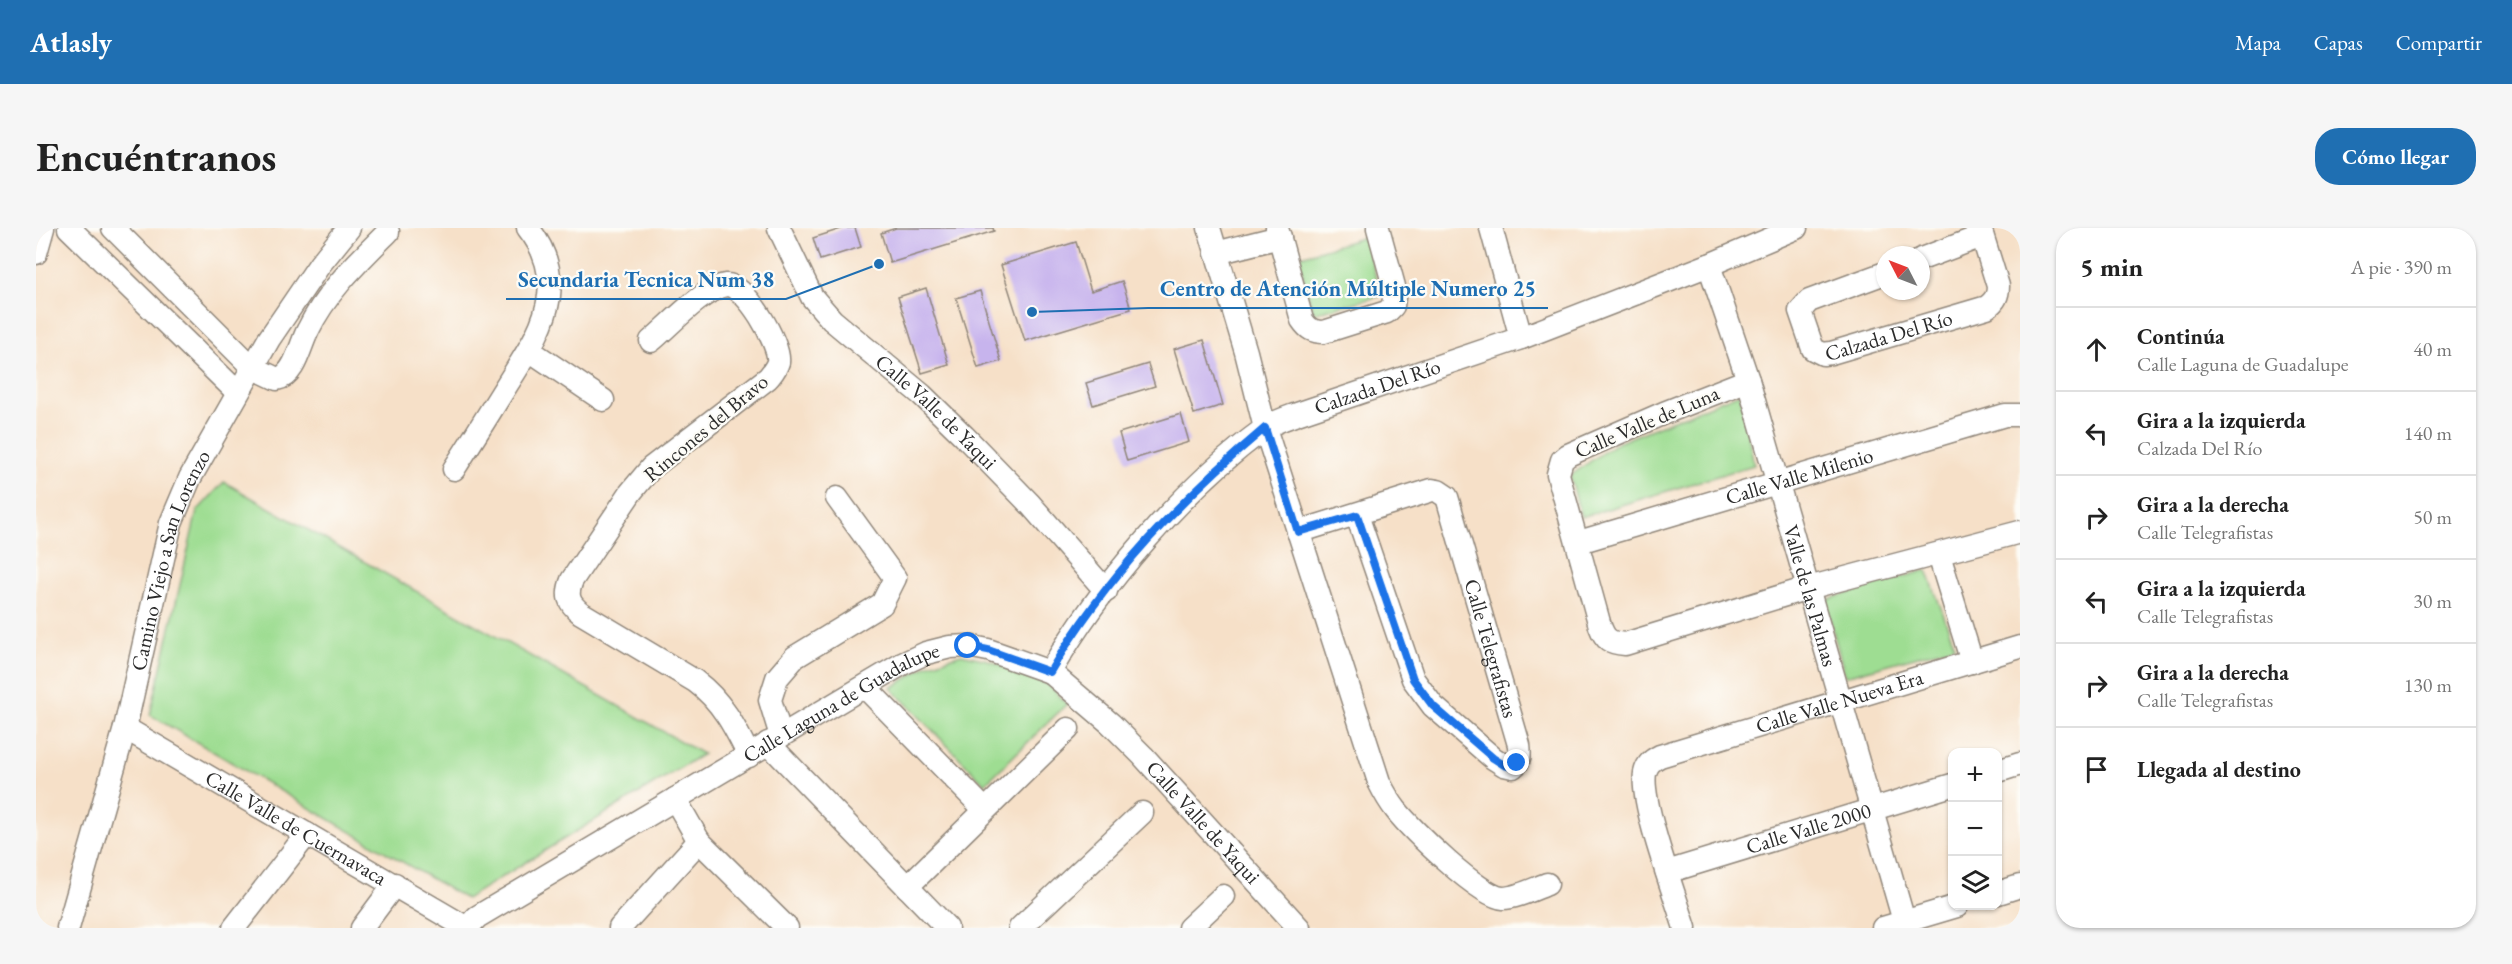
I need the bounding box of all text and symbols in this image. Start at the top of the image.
text: Atlasly [30,24,112,60]
text: Mapa [2235,29,2281,56]
text: Capas [2314,29,2363,56]
text: Compartir [2396,29,2482,56]
button: Cómo llegar [2315,128,2476,185]
text: Encuéntranos [36,129,276,184]
north arrow [1876,246,1930,300]
text: 5 min [2080,250,2143,284]
text: A pie · 390 m [2351,254,2452,280]
callout: Secundaria Tecnica Num 38 [506,259,786,299]
text: Secundaria Tecnica Num 38 [518,265,774,294]
callout: Centro de Atención Múltiple Numero 25 [1148,268,1548,308]
text: Centro de Atención Múltiple Numero 25 [1160,274,1536,303]
street label: Calzada Del Río [1822,304,1956,367]
text: Continúa [2137,322,2225,351]
icon: ahead [2080,333,2113,366]
text: 40 m [2413,336,2452,362]
street label: Calle Valle de Yaqui [870,348,1003,475]
text: Calle Laguna de Guadalupe [2137,351,2349,377]
street label: Calzada Del Río [1310,352,1444,420]
street label: Rincones del Bravo [638,368,774,488]
street label: Calle Valle de Luna [1570,379,1724,464]
text: Gira a la izquierda [2137,406,2306,435]
icon: left [2080,417,2113,450]
text: 140 m [2404,420,2452,446]
text: Calzada Del Río [2137,435,2262,461]
street label: Calle Valle Milenio [1722,441,1876,511]
street label: Camino Viejo a San Lorenzo [124,445,216,673]
text: Gira a la derecha [2137,490,2289,519]
icon: right [2080,501,2113,534]
text: 50 m [2413,504,2452,530]
text: Calle Telegrafistas [2137,519,2273,545]
street label: Valle de las Palmas [1778,522,1844,670]
text: Gira a la izquierda [2137,574,2306,603]
street label: Calle Telegrafistas [1459,576,1524,721]
icon: left [2080,585,2113,618]
text: 30 m [2413,588,2452,614]
text: Calle Telegrafistas [2137,603,2273,629]
route start [954,632,980,658]
street label: Calle Laguna de Guadalupe [738,636,942,769]
text: Gira a la derecha [2137,658,2289,687]
street label: Calle Valle Nueva Era [1752,663,1927,739]
icon: right [2080,669,2113,702]
text: 130 m [2404,672,2452,698]
text: Calle Telegrafistas [2137,687,2273,713]
map controls [1948,748,2002,910]
button: + [1948,748,2002,802]
route end [1503,749,1529,775]
icon: arrive [2080,753,2113,786]
street label: Calle Valle de Yaqui [1141,755,1266,889]
text: Llegada al destino [2137,755,2301,784]
street label: Calle Valle de Cuernavaca [200,764,392,891]
street label: Calle Valle 2000 [1743,797,1874,860]
button: − [1948,802,2002,856]
button: layers [1948,856,2002,910]

